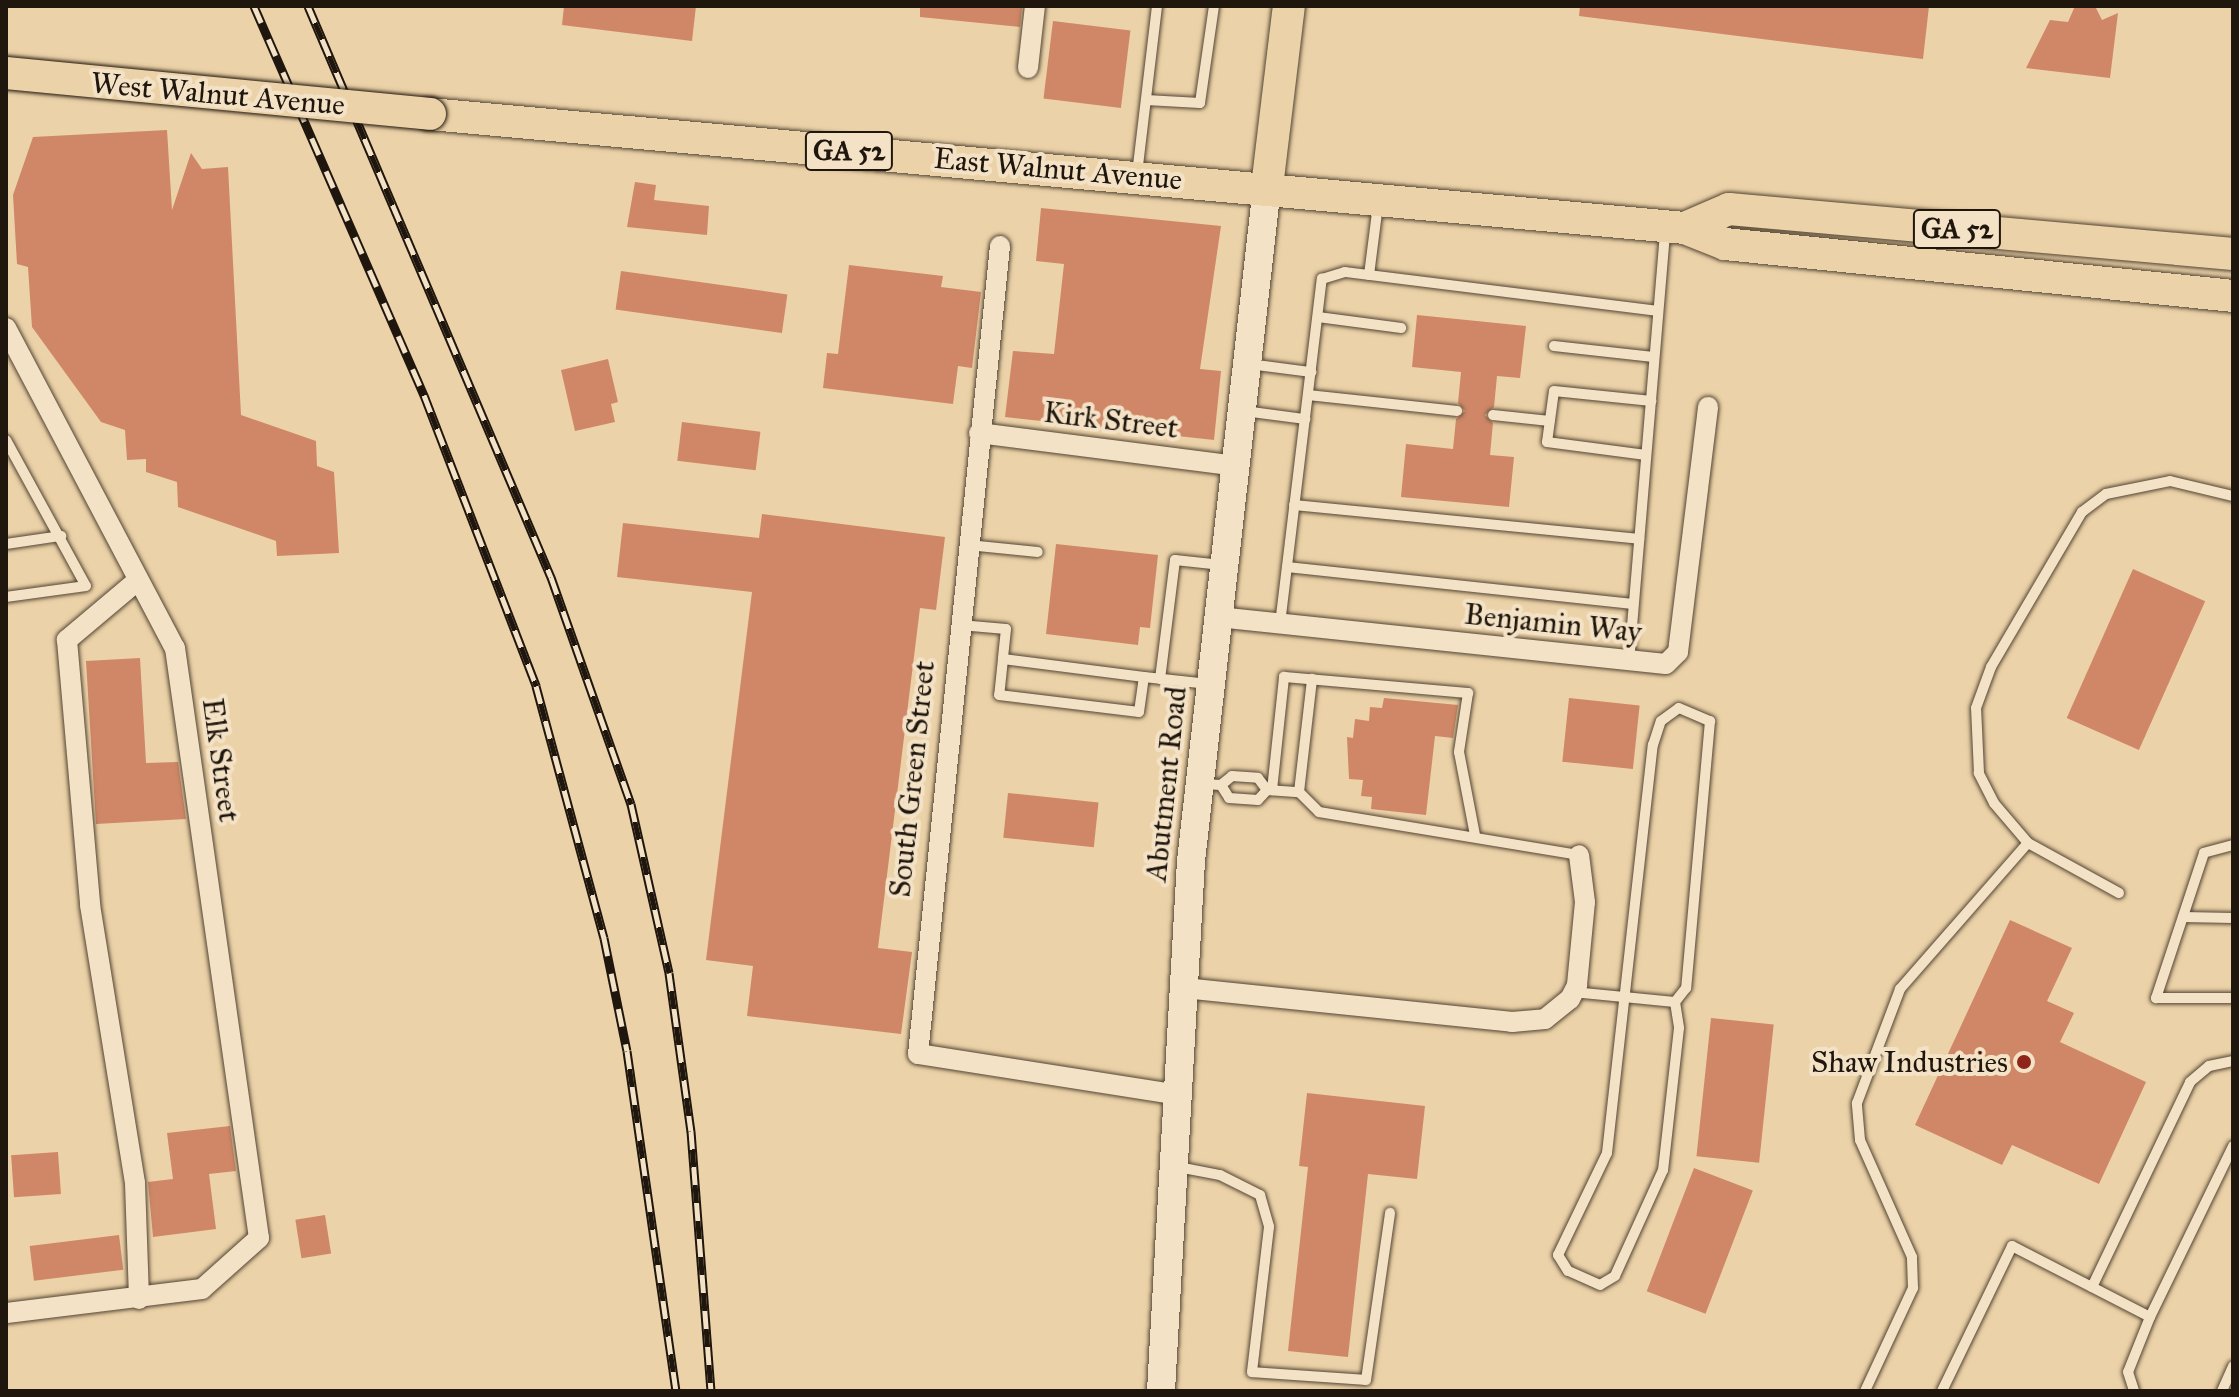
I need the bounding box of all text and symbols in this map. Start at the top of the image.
street label: West Walnut Avenue [90,65,346,123]
road number: GA 52 [803,127,895,175]
street label: East Walnut Avenue [932,140,1184,198]
road number: GA 52 [1911,205,2003,253]
street label: Kirk Street [1042,394,1180,446]
street label: Benjamin Way [1463,596,1643,650]
street label: South Green Street [882,659,942,899]
street label: Abutment Road [1138,685,1194,883]
street label: Elk Street [195,696,247,824]
place label: Shaw Industries [1811,1044,2008,1080]
marker: Shaw Industries [2015,1053,2033,1071]

